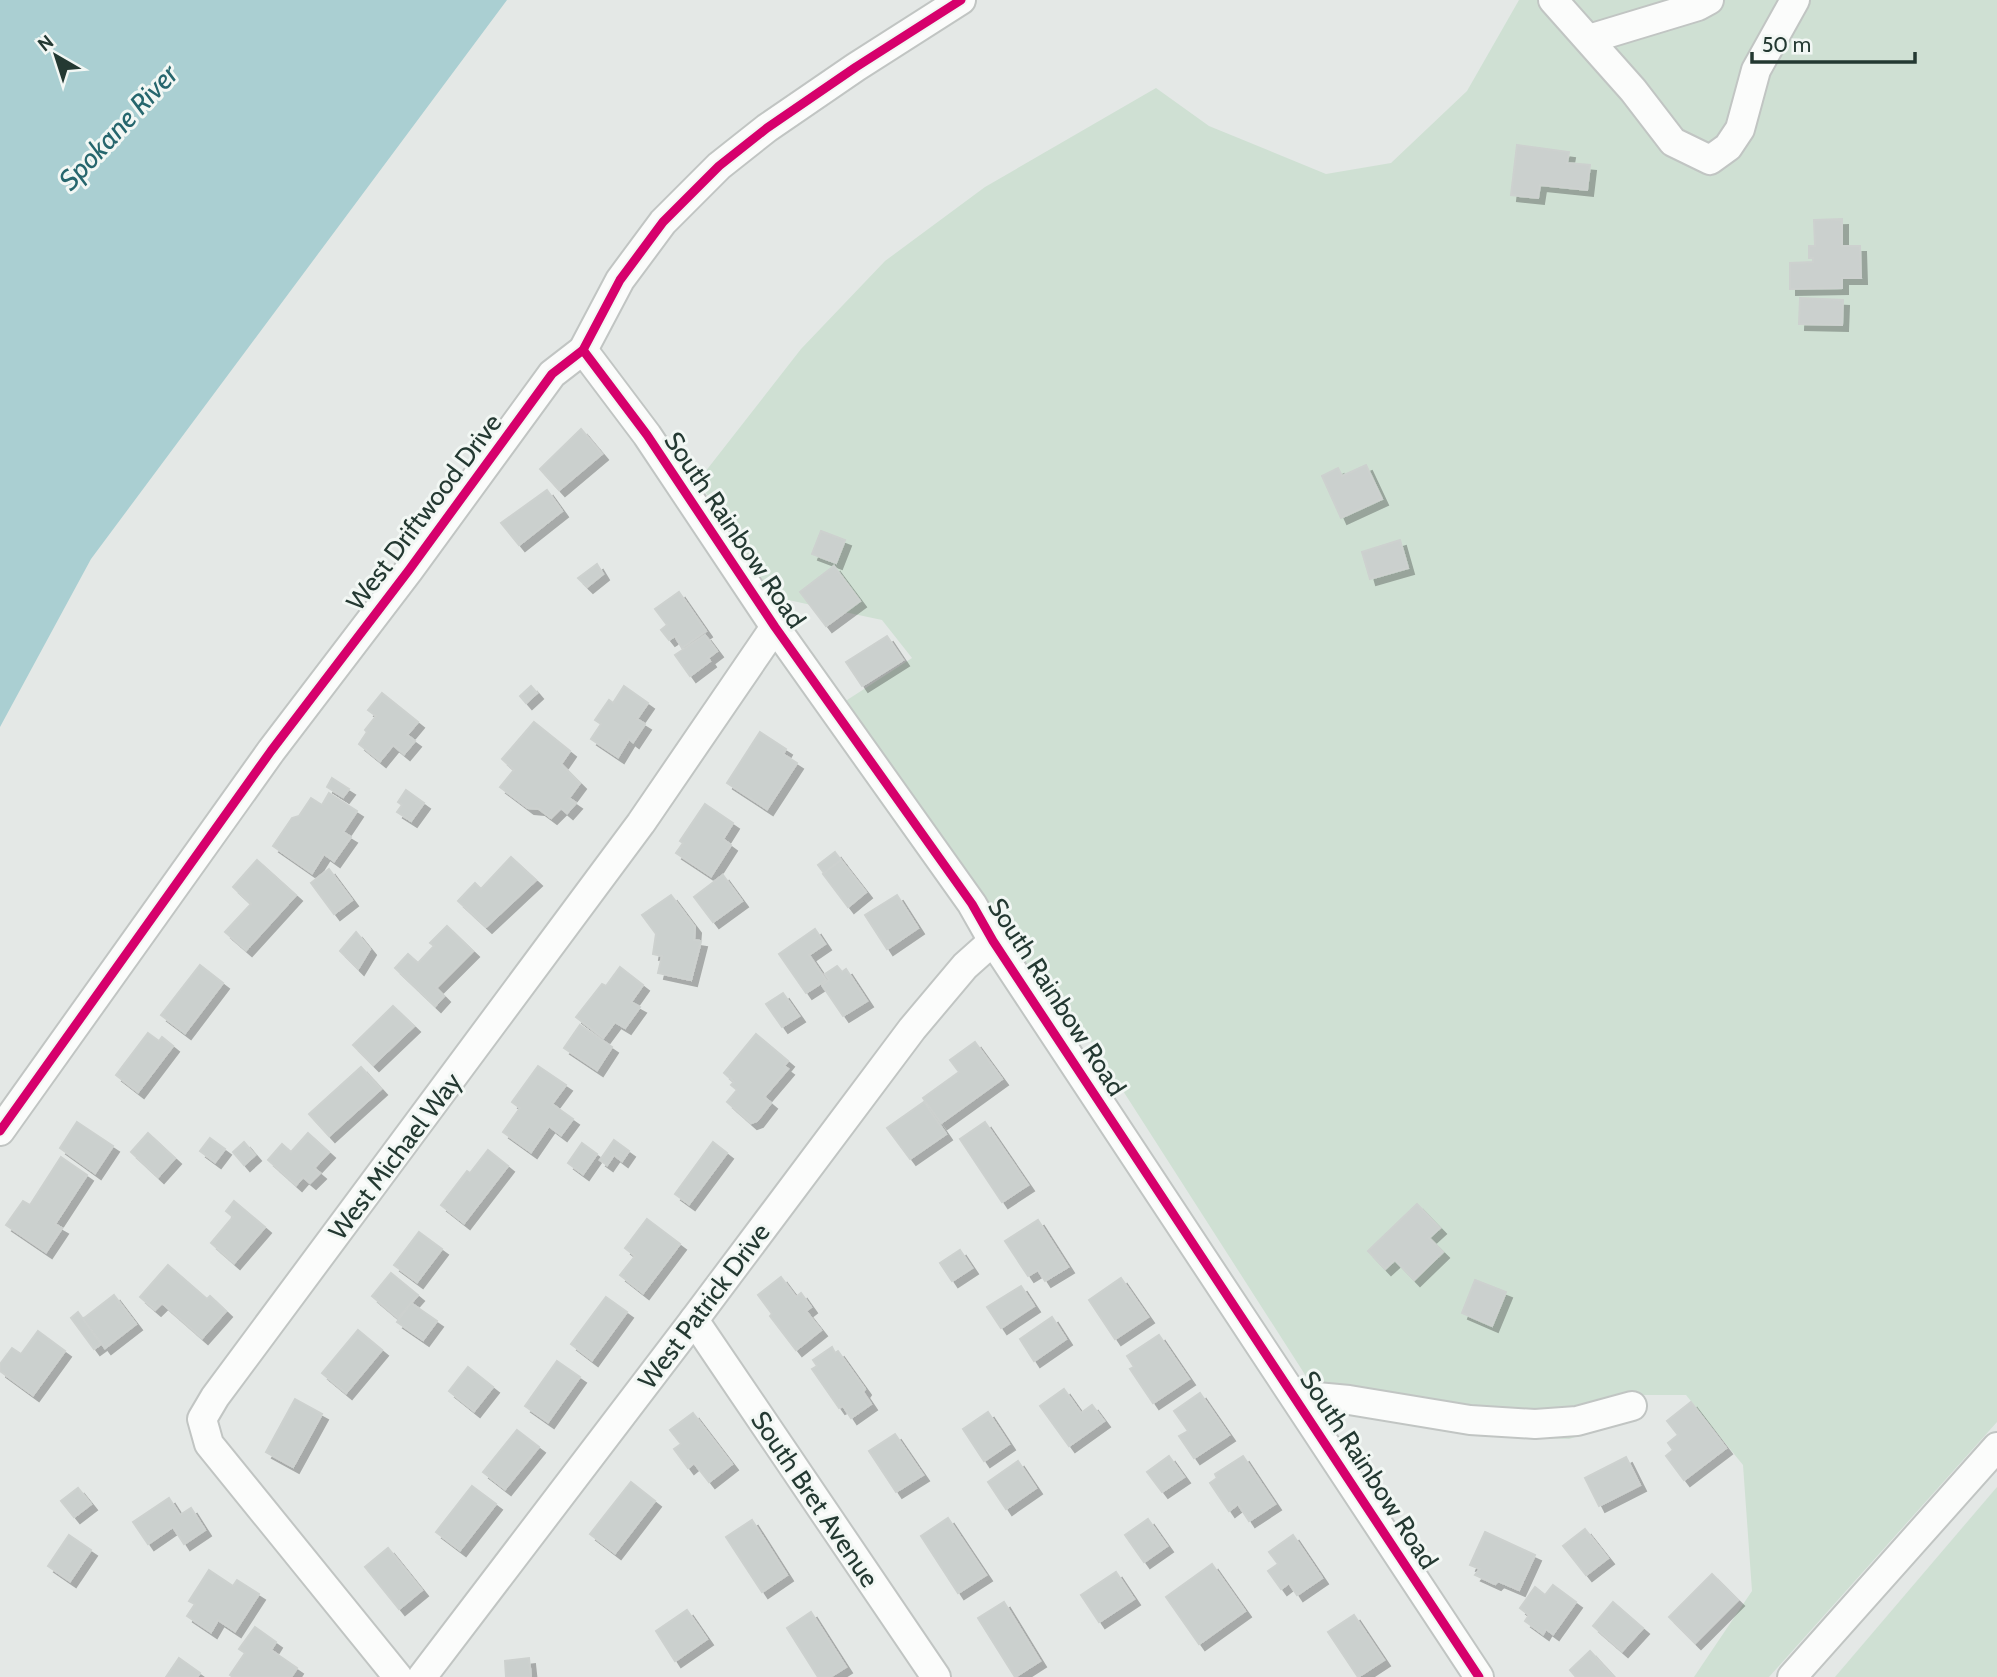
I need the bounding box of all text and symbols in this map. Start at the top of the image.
north arrow [21,21,91,91]
scale bar [1752,21,1915,65]
text: N [33,30,58,56]
text: 50 m [1762,32,1811,57]
water label: Spokane River [51,56,186,197]
street label: West Driftwood Drive [340,407,508,617]
street label: South Rainbow Road [658,426,812,634]
street label: South Rainbow Road [981,892,1133,1102]
street label: West Michael Way [322,1066,468,1246]
street label: West Patrick Drive [631,1217,777,1395]
street label: South Rainbow Road [1293,1365,1445,1575]
street label: South Bret Avenue [744,1405,886,1593]

